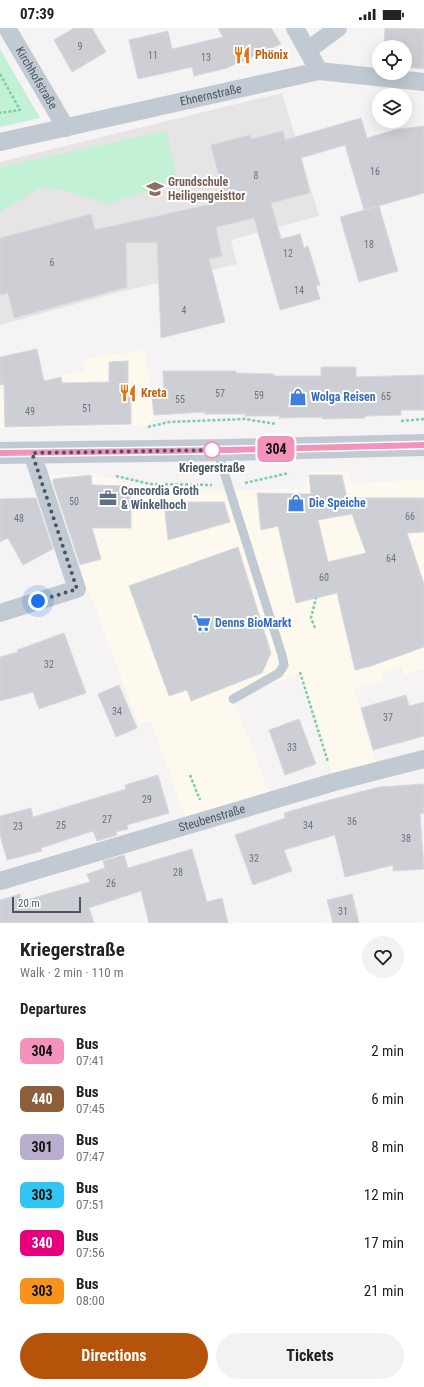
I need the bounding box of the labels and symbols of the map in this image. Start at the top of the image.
house number: 9 [78,41,83,52]
street label: Kirchhofstraße [13,44,60,112]
restaurant icon: Phönix [232,45,252,65]
place label: Phönix [255,48,289,62]
house number: 11 [148,50,158,61]
house number: 13 [201,52,211,63]
street label: Ehnernstraße [179,81,243,109]
house number: 16 [370,166,380,177]
house number: 8 [254,170,259,181]
place label: Grundschule Heiligengeisttor [168,175,245,203]
school or university icon: Grundschule Heiligengeisttor [145,179,165,199]
house number: 18 [364,239,374,250]
house number: 12 [283,248,293,259]
house number: 6 [50,257,55,268]
house number: 14 [294,285,304,296]
house number: 4 [182,305,187,316]
restaurant icon: Kreta [118,383,138,403]
place label: Kreta [141,386,167,400]
shop icon: Wolga Reisen [288,387,308,407]
house number: 57 [215,388,225,399]
house number: 59 [254,390,264,401]
place label: Wolga Reisen [311,390,376,404]
house number: 65 [381,391,391,402]
house number: 55 [175,394,185,405]
house number: 51 [82,403,92,414]
house number: 49 [25,406,35,417]
line badge: 304 [253,436,299,462]
marker: Kriegerstraße [203,441,221,459]
place label: Kriegerstraße [179,461,245,475]
place label: Concordia Groth & Winkelhoch [121,484,199,512]
office icon: Concordia Groth & Winkelhoch [98,488,118,508]
shop icon: Die Speiche [286,493,306,513]
house number: 50 [69,496,79,507]
place label: Die Speiche [309,496,366,510]
house number: 66 [405,511,415,522]
house number: 48 [14,513,24,524]
house number: 64 [386,553,396,564]
house number: 60 [319,572,329,583]
your location [28,591,48,611]
supermarket icon: Denns BioMarkt [192,613,212,633]
place label: Denns BioMarkt [215,616,292,630]
house number: 32 [44,659,54,670]
house number: 34 [112,706,122,717]
house number: 37 [383,712,393,723]
house number: 33 [287,742,297,753]
house number: 29 [142,794,152,805]
street label: Steubenstraße [177,802,247,835]
house number: 27 [102,814,112,825]
house number: 36 [347,816,357,827]
house number: 25 [56,820,66,831]
house number: 34 [303,820,313,831]
house number: 23 [13,821,23,832]
house number: 38 [401,833,411,844]
house number: 32 [249,853,259,864]
house number: 28 [173,867,183,878]
house number: 26 [106,878,116,889]
scale bar [12,895,81,914]
house number: 31 [338,906,348,917]

